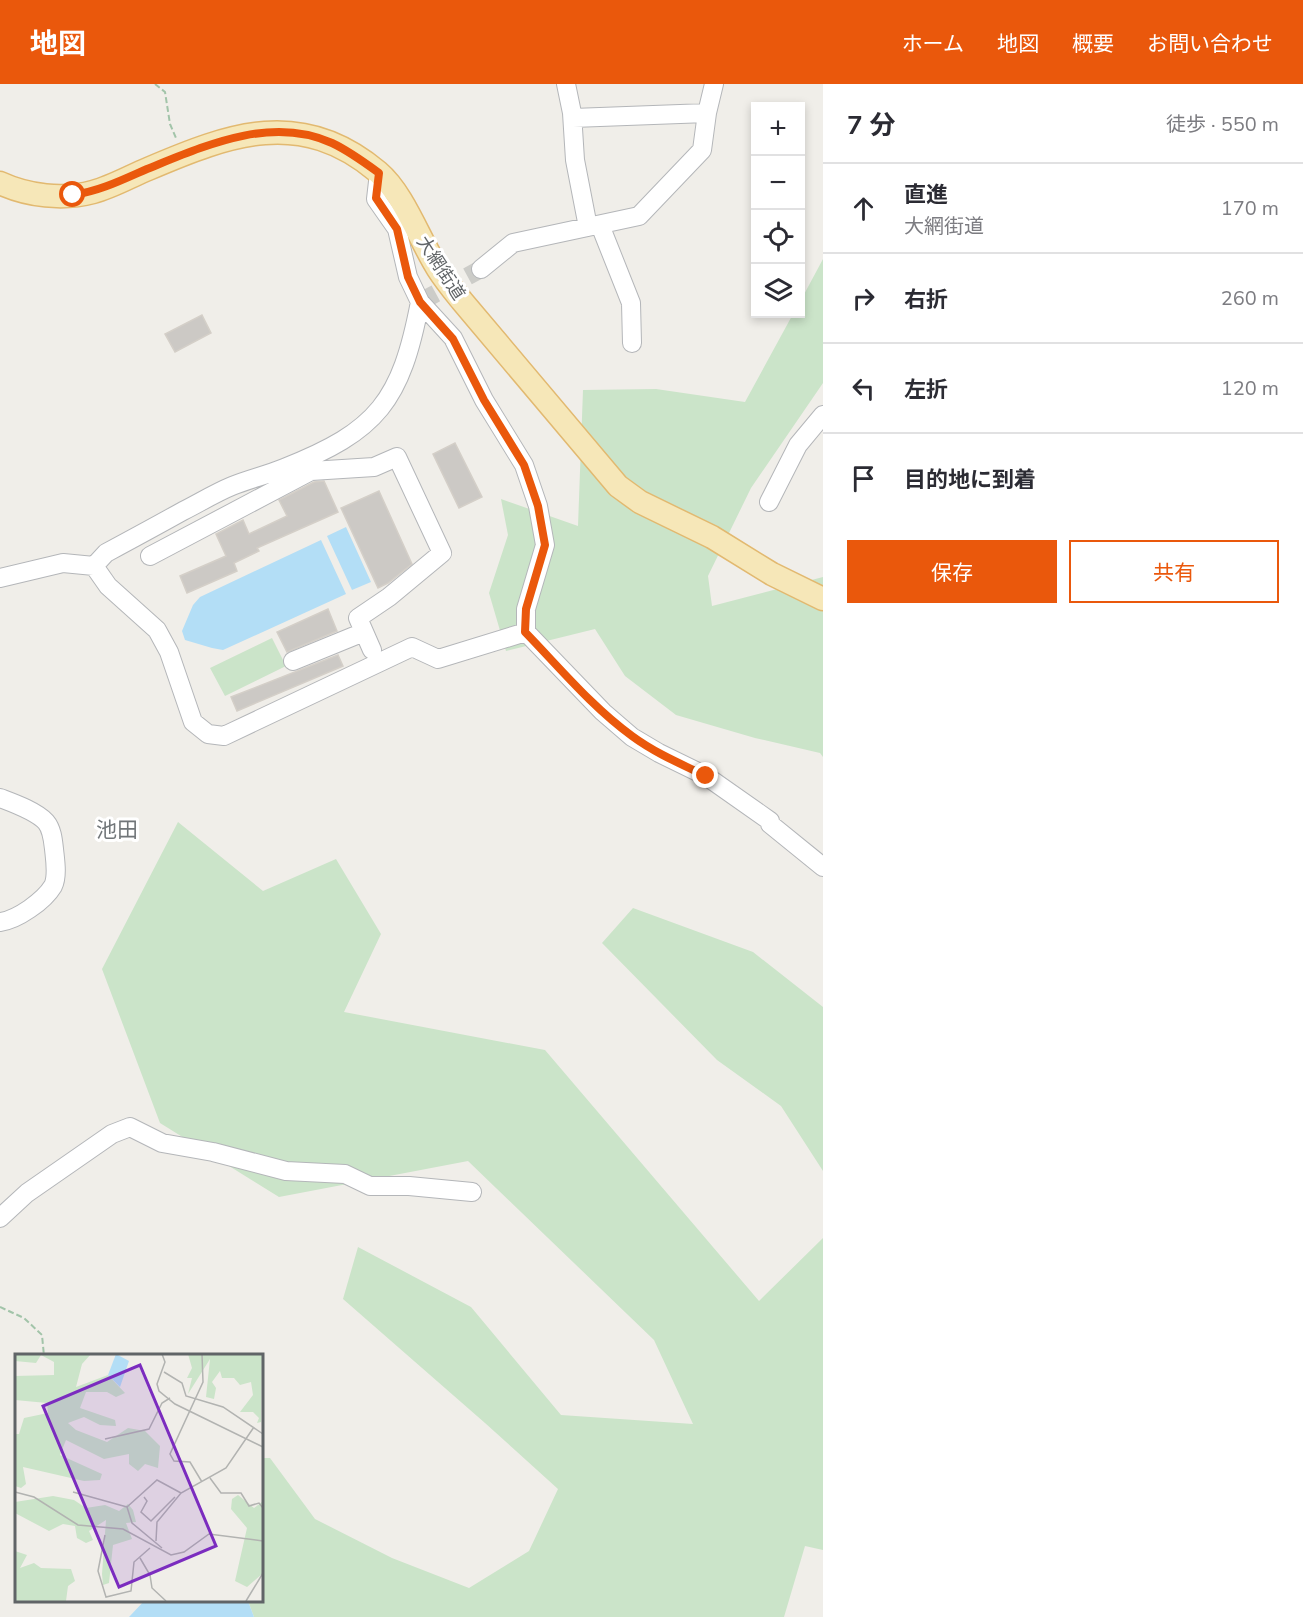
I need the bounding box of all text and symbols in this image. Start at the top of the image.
text: 地図 [30,25,86,63]
text: ホーム [902,30,964,58]
text: 地図 [997,30,1039,58]
text: 概要 [1072,30,1114,58]
text: お問い合わせ [1147,30,1273,58]
map controls [751,102,805,318]
button: + [751,102,805,156]
text: 7 分 [847,108,896,143]
text: 徒歩 · 550 m [1166,111,1279,138]
button: − [751,156,805,210]
text: 直進 [904,180,948,210]
route start [59,181,85,207]
icon: ahead [847,192,880,225]
text: 170 m [1221,195,1279,222]
button: locate [751,210,805,264]
text: 大網街道 [904,213,984,240]
street label: 大網街道 [411,231,471,305]
button: layers [751,264,805,318]
icon: right [847,282,880,315]
text: 右折 [904,285,948,315]
text: 260 m [1221,285,1279,312]
icon: left [847,372,880,405]
text: 左折 [904,375,948,405]
text: 120 m [1221,375,1279,402]
icon: arrive [847,462,880,495]
text: 目的地に到着 [904,465,1036,495]
button: 保存 [847,540,1057,603]
button: 共有 [1069,540,1279,603]
route end [692,762,718,788]
district label: 池田 [96,816,138,844]
inset map [15,1354,262,1602]

